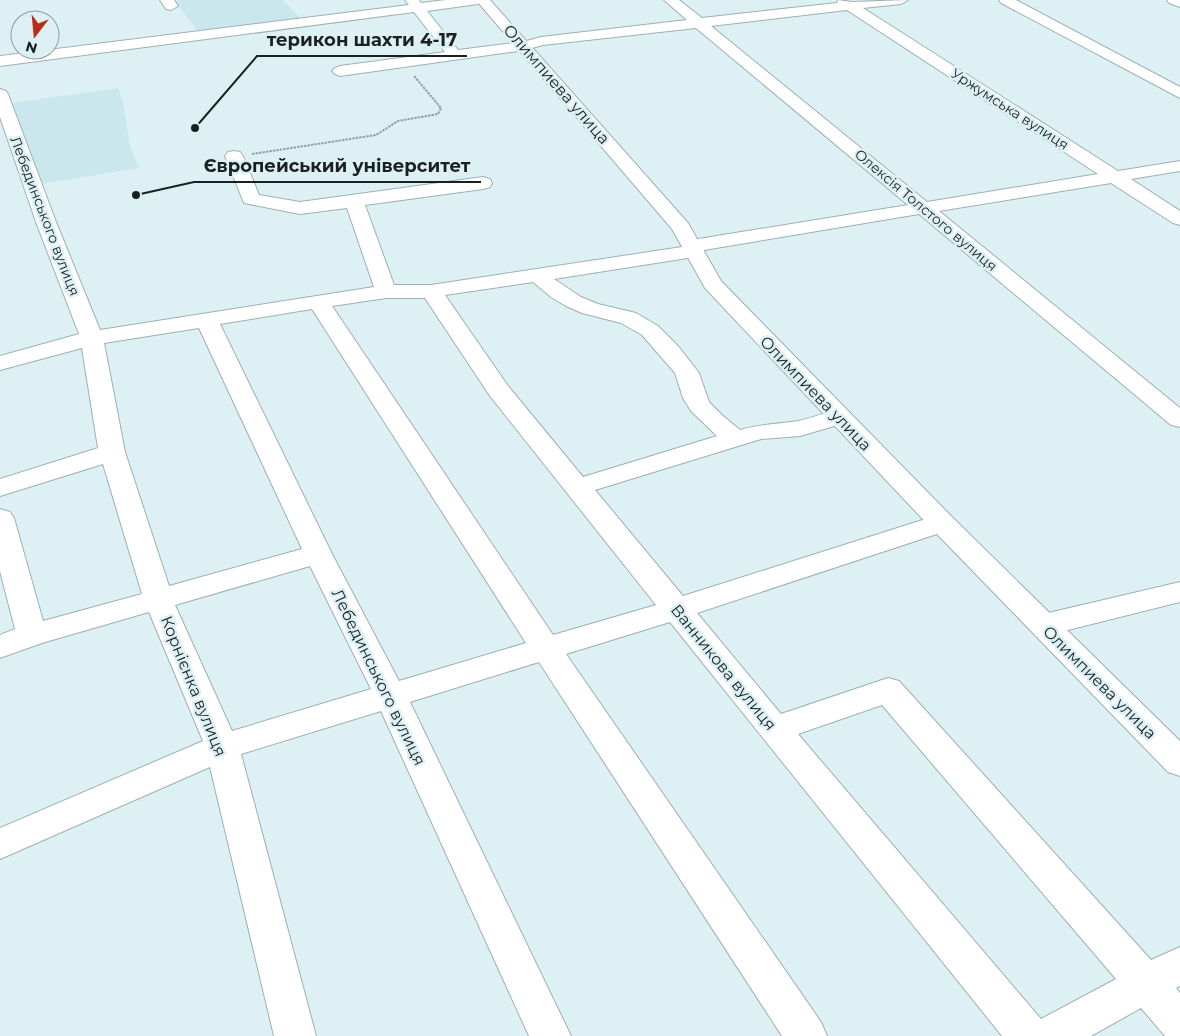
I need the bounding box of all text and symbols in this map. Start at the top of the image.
north arrow [10,10,60,60]
street label: Олимпиева улица [500,21,614,148]
callout: терикон шахти 4-17 [257,23,467,56]
text: терикон шахти 4-17 [267,29,457,51]
text: N [23,37,39,58]
street label: Уржумська вулиця [948,64,1072,154]
street label: Лебединського вулиця [6,134,84,298]
street label: Олексія Толстого вулиця [851,145,1001,275]
callout: Європейський університет [194,149,481,182]
text: Європейський університет [204,155,471,177]
street label: Олимпиева улица [756,332,875,455]
street label: Лебединського вулиця [328,586,430,768]
street label: Ванникова вулиця [667,601,780,734]
street label: Корнієнка вулиця [157,613,230,759]
street label: Олимпиева улица [1039,622,1160,743]

